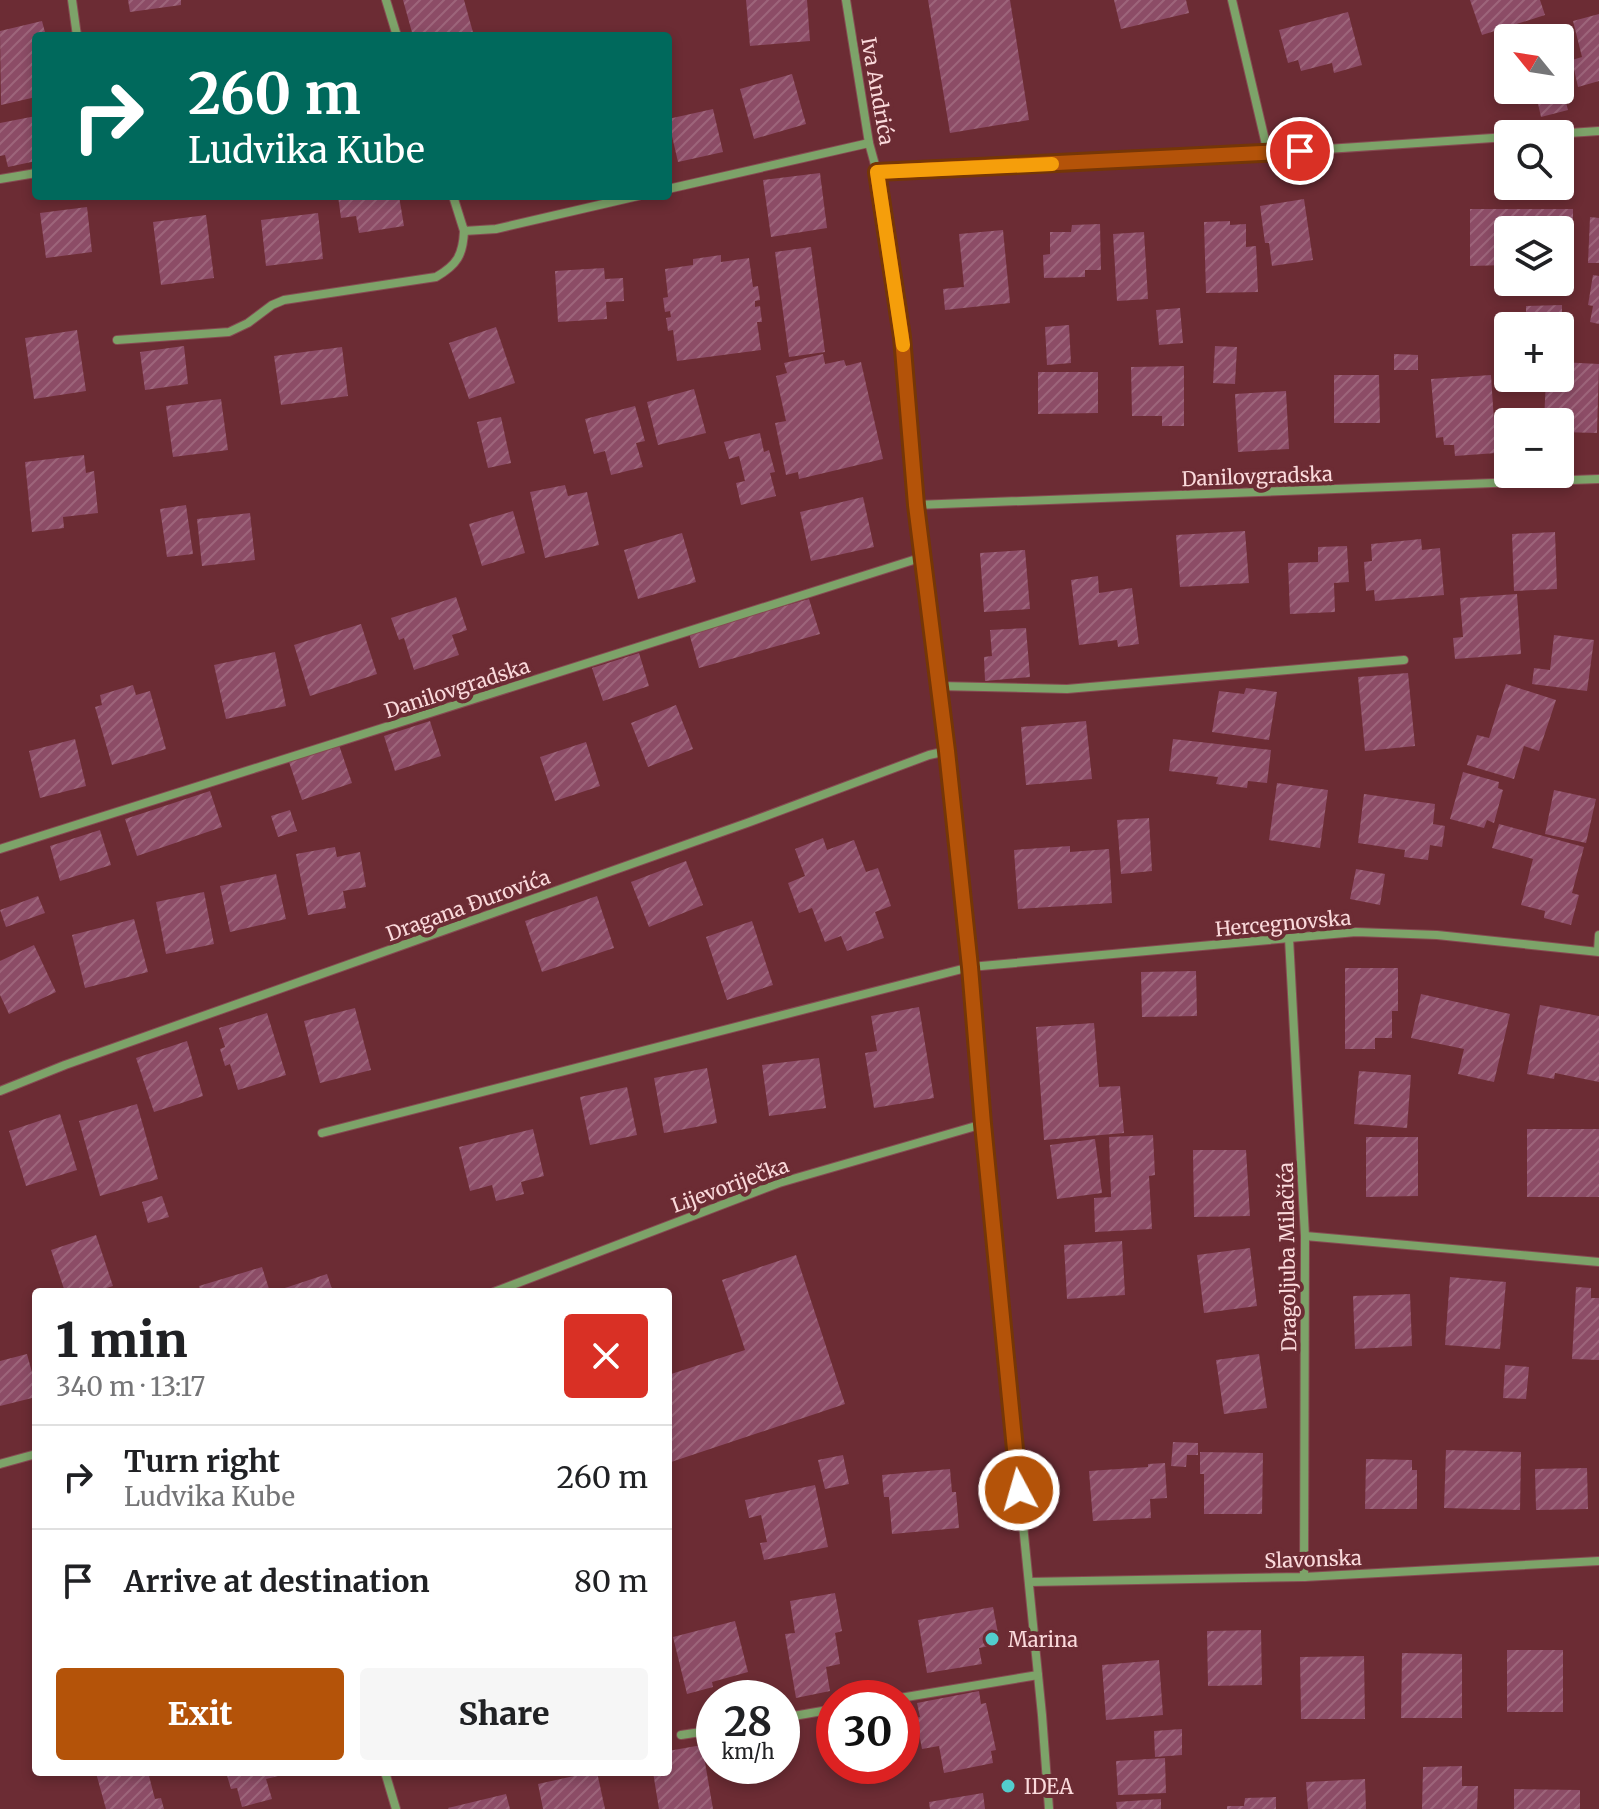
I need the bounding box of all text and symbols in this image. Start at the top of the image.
north arrow [1494,24,1574,104]
map controls [1494,24,1574,488]
street label: Iva Andrića [856,35,900,147]
text: 260 m [188,59,361,129]
icon: right [56,64,160,168]
pin [1266,117,1334,185]
button: search [1494,120,1574,200]
text: Ludvika Kube [188,128,425,173]
icon: arrive [1278,129,1322,173]
button: layers [1494,216,1574,296]
button: + [1494,312,1574,392]
button: − [1494,408,1574,488]
street label: Danilovgradska [1181,461,1333,491]
street label: Danilovgradska [381,653,533,723]
street label: Dragana Đurovića [383,864,554,946]
street label: Hercegnovska [1214,905,1352,941]
street label: Lijevoriječka [668,1152,792,1218]
street label: Dragoljuba Milačića [1273,1162,1301,1352]
text: 1 min [56,1310,188,1370]
button: close [564,1314,648,1398]
text: 340 m · 13:17 [56,1370,205,1403]
text: Turn right [124,1442,280,1480]
position arrow [977,1448,1061,1532]
icon: right [56,1455,100,1499]
text: 260 m [557,1458,648,1496]
text: Ludvika Kube [124,1480,295,1513]
street label: Slavonska [1264,1545,1362,1573]
icon: arrive [56,1559,100,1603]
text: Arrive at destination [124,1562,430,1600]
text: 80 m [574,1562,648,1600]
place label: Marina [1008,1627,1078,1652]
marker: Marina [983,1630,1001,1648]
button: Exit [56,1668,344,1760]
button: Share [360,1668,648,1760]
speed limit sign: 30 [816,1680,920,1784]
text: 28 [724,1697,772,1747]
text: km/h [722,1739,774,1764]
place label: IDEA [1024,1774,1074,1799]
marker: IDEA [999,1777,1017,1795]

